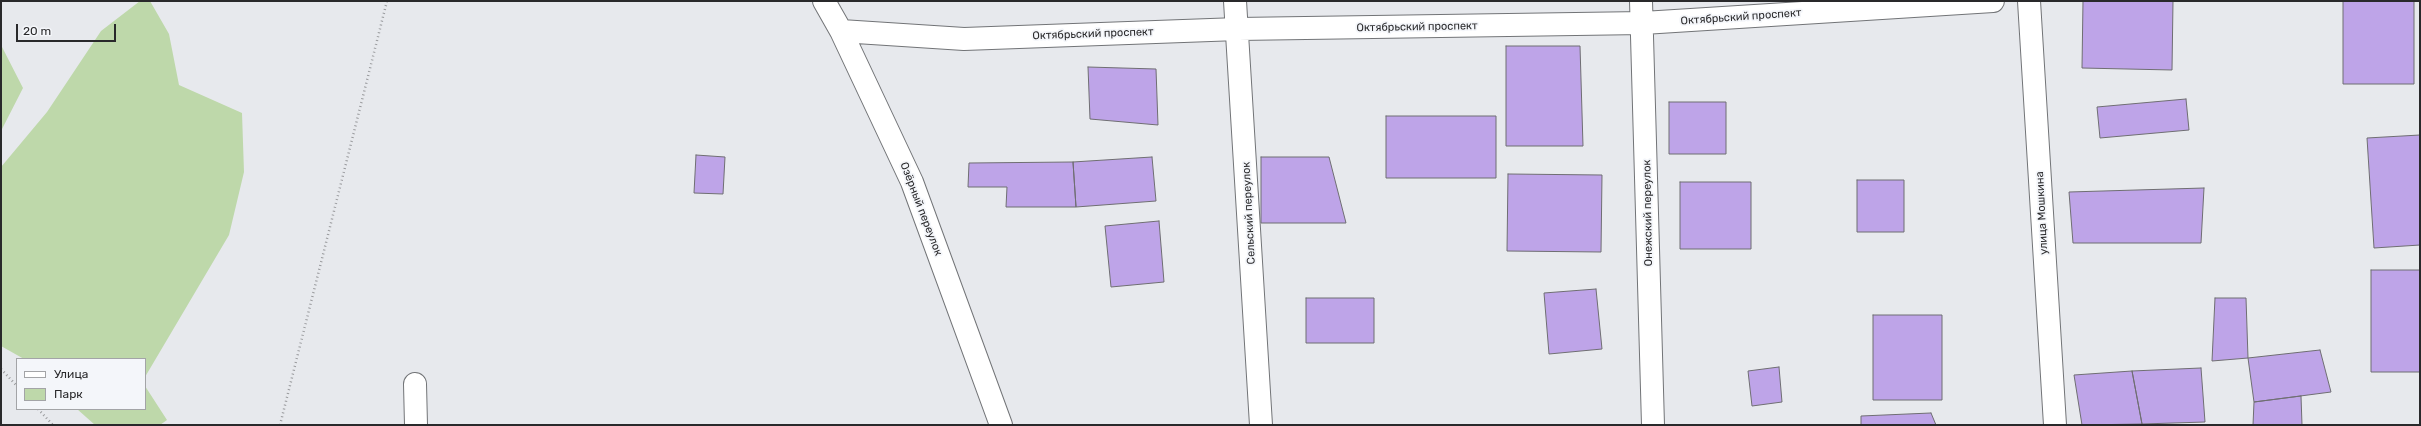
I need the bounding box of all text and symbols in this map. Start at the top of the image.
street label: Октябрьский проспект [1680,6,1802,28]
scale bar [18,16,118,42]
street label: Октябрьский проспект [1356,19,1478,35]
text: 20 m [23,24,51,38]
street label: Октябрьский проспект [1032,25,1154,43]
street label: Озёрный переулок [897,160,945,258]
street label: Онежский переулок [1640,160,1656,266]
street label: Сельский переулок [1240,161,1258,265]
street label: улица Мошкина [2033,171,2051,255]
legend [16,358,146,410]
text: Улица [54,367,88,381]
text: Парк [54,387,83,401]

